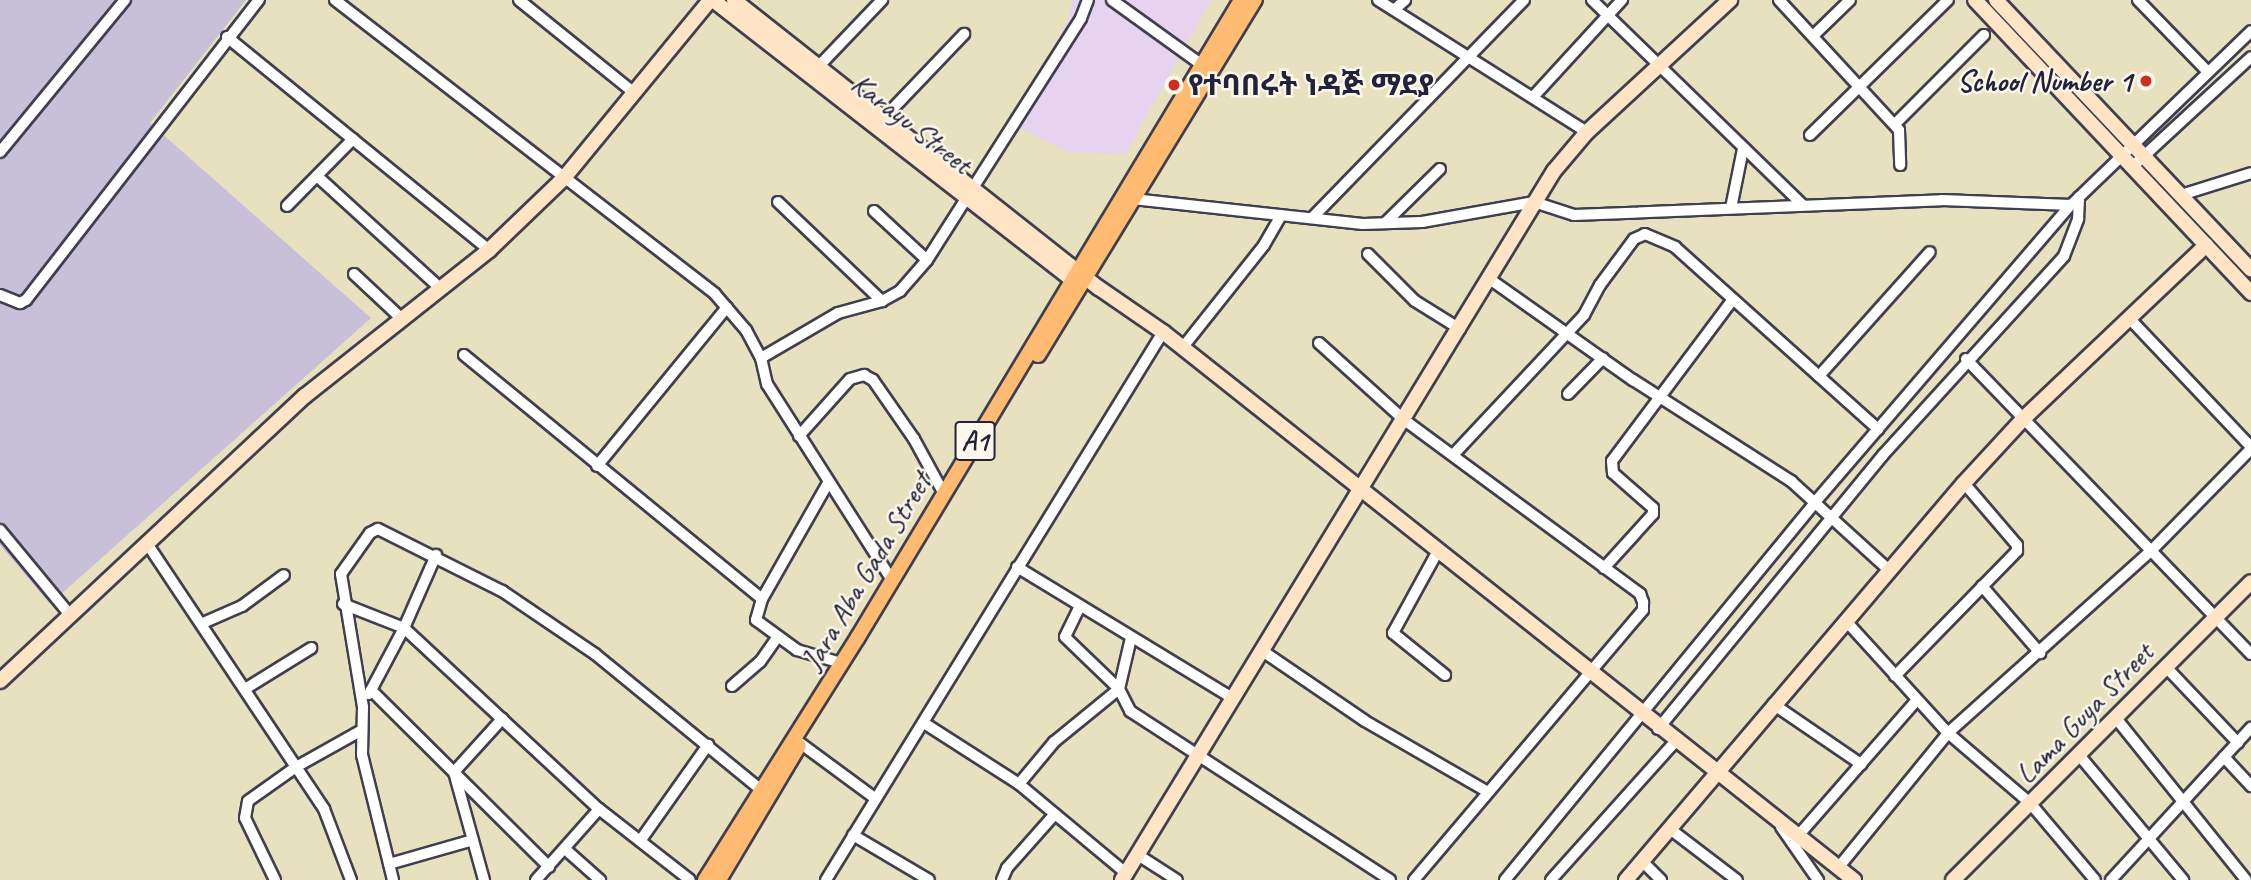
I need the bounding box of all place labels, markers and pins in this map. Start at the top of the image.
place label: School Number 1 [1957,63,2132,99]
place label: የተባበሩት ነዳጅ ማደያ [1188,67,1434,103]
marker: School Number 1 [2138,73,2154,89]
marker: የተባበሩት ነዳጅ ማደያ [1166,77,1182,93]

